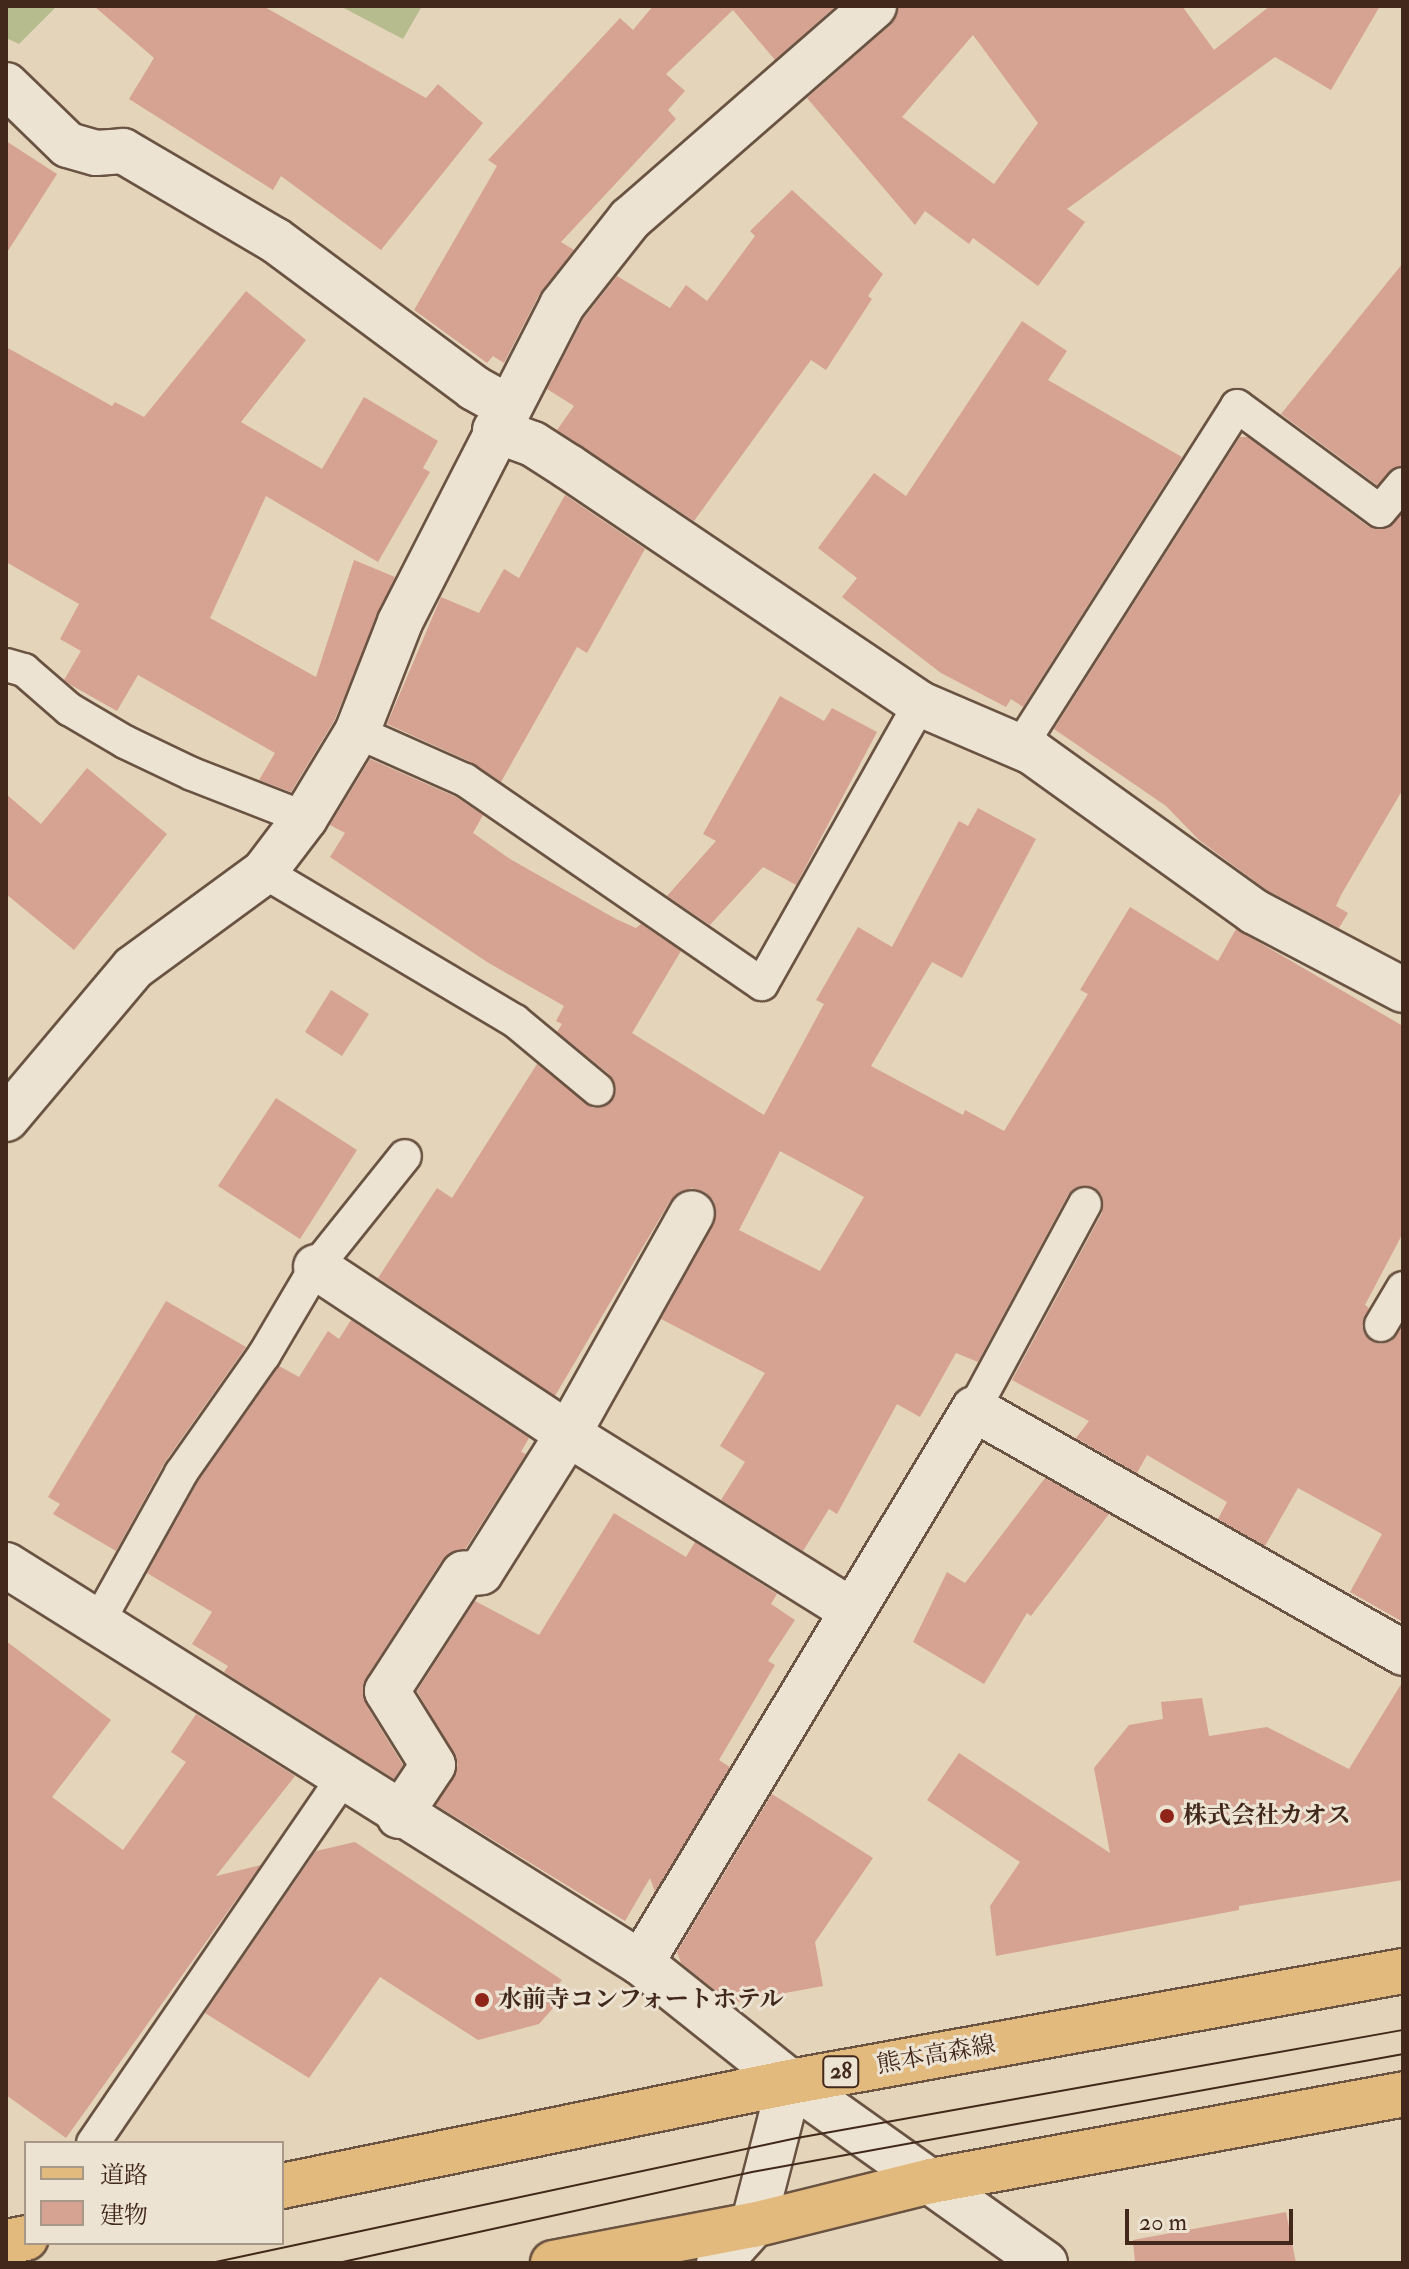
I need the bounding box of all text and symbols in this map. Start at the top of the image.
place label: 株式会社カオス [1183,1802,1351,1830]
marker: 株式会社カオス [1158,1807,1176,1825]
place label: 水前寺コンフォートホテル [498,1986,786,2014]
marker: 水前寺コンフォートホテル [473,1991,491,2009]
street label: 熊本高森線 [874,2030,998,2080]
road number: 28 [821,2054,861,2090]
legend [24,2141,284,2245]
text: 道路 [100,2160,148,2191]
scale bar [1129,2193,1297,2243]
text: 建物 [100,2200,148,2231]
text: 20 m [1139,2207,1187,2238]

